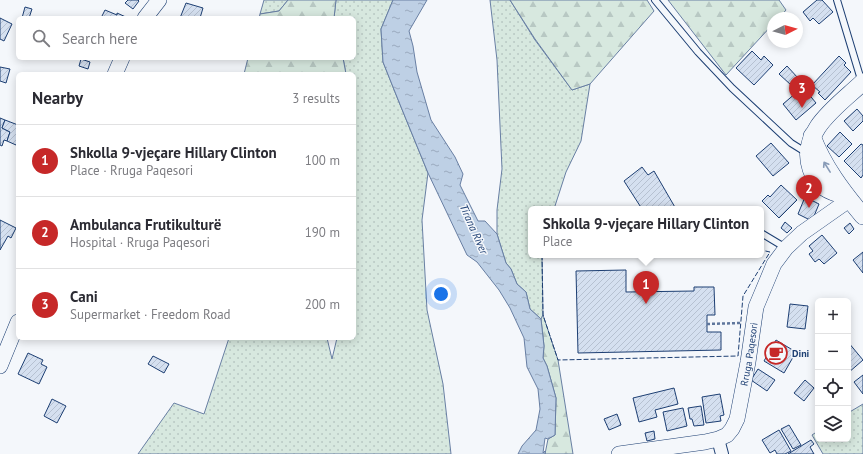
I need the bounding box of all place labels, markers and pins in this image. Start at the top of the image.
pin: 3 [789,75,815,108]
pin: 2 [796,175,822,208]
pin: 1 [633,271,659,304]
cafe icon: Dini [763,340,789,366]
place label: Dini [792,347,810,360]

